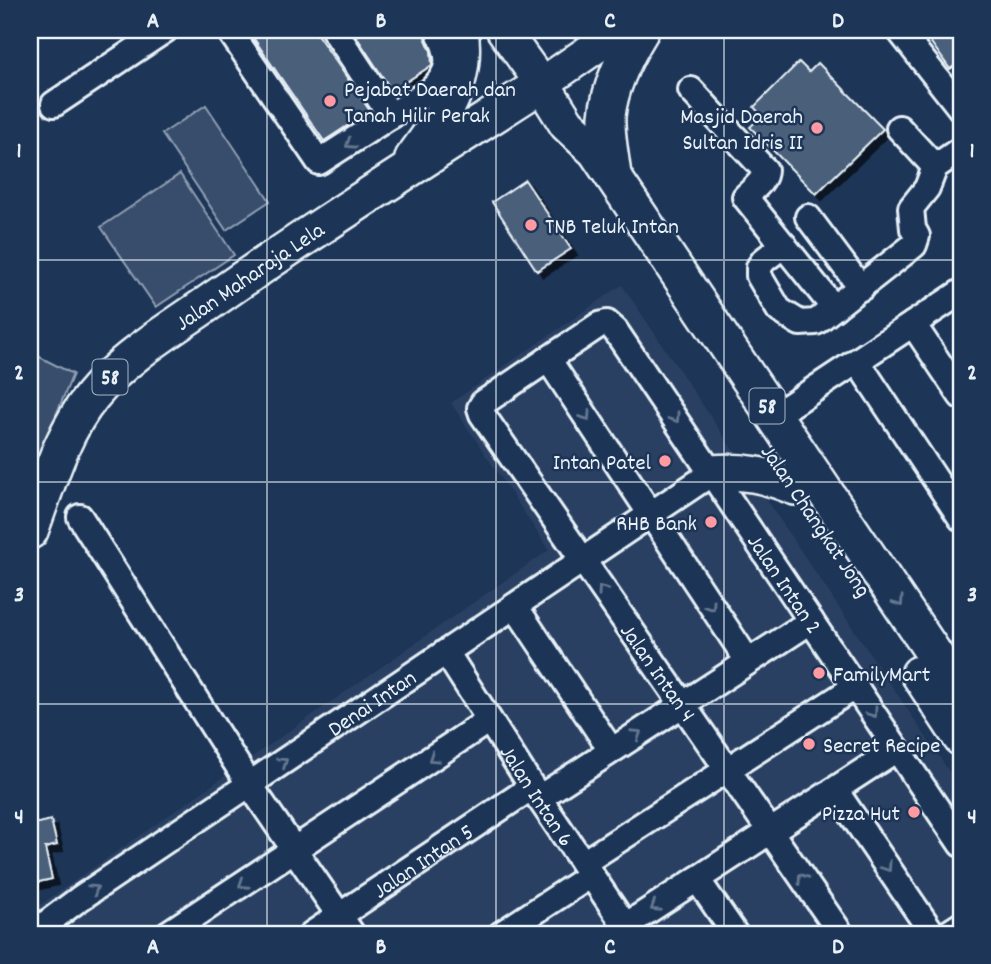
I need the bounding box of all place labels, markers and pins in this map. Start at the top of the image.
place label: Pejabat Daerah dan Tanah Hilir Perak [344,75,516,134]
marker: Pejabat Daerah dan Tanah Hilir Perak [322,93,338,109]
place label: Masjid Daerah Sultan Idris II [680,102,803,161]
marker: Masjid Daerah Sultan Idris II [809,120,825,136]
place label: TNB Teluk Intan [545,212,679,245]
marker: TNB Teluk Intan [523,217,539,233]
place label: Intan Patel [553,448,652,481]
marker: Intan Patel [657,453,673,469]
place label: RHB Bank [616,509,697,542]
marker: RHB Bank [703,514,719,530]
place label: FamilyMart [833,660,930,693]
marker: FamilyMart [811,665,827,681]
place label: Secret Recipe [823,731,940,764]
marker: Secret Recipe [801,736,817,752]
place label: Pizza Hut [822,799,900,832]
marker: Pizza Hut [906,804,922,820]

